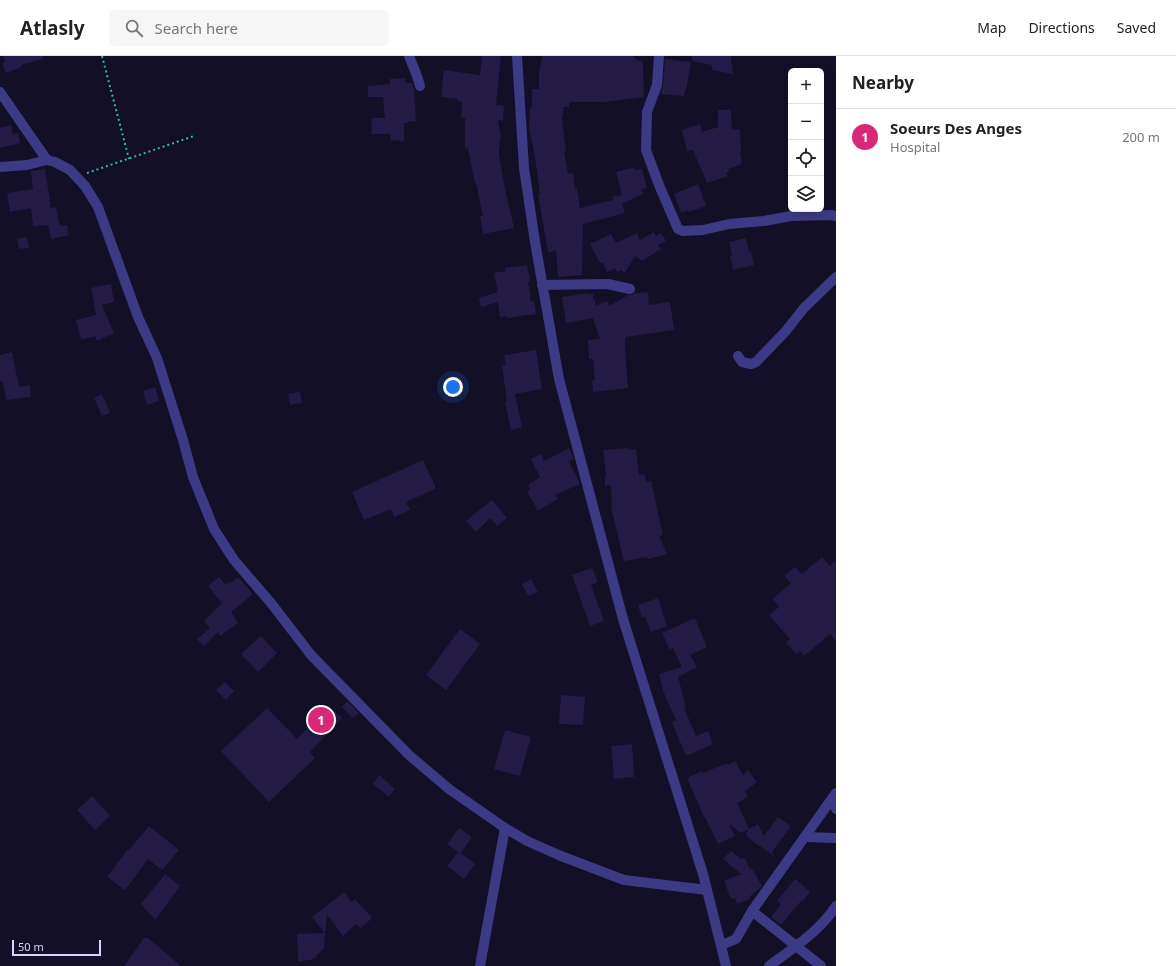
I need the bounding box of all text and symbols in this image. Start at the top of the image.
search box [109,10,389,46]
text: Atlasly [20,15,85,41]
icon: search [123,17,145,39]
text: Search here [155,18,238,38]
text: Map [977,18,1006,37]
text: Directions [1028,18,1095,37]
text: Saved [1117,18,1156,37]
map controls [788,68,824,212]
button: + [788,68,824,104]
text: Nearby [852,71,914,94]
button: − [788,104,824,140]
text: Soeurs Des Anges [890,118,1022,138]
text: 1 [861,128,869,146]
text: 200 m [1122,128,1160,146]
text: Hospital [890,138,940,156]
button: locate [788,140,824,176]
button: layers [788,176,824,212]
your location [443,377,463,397]
pin: 1 [308,705,334,735]
scale bar [12,938,101,957]
text: 50 m [18,939,44,954]

